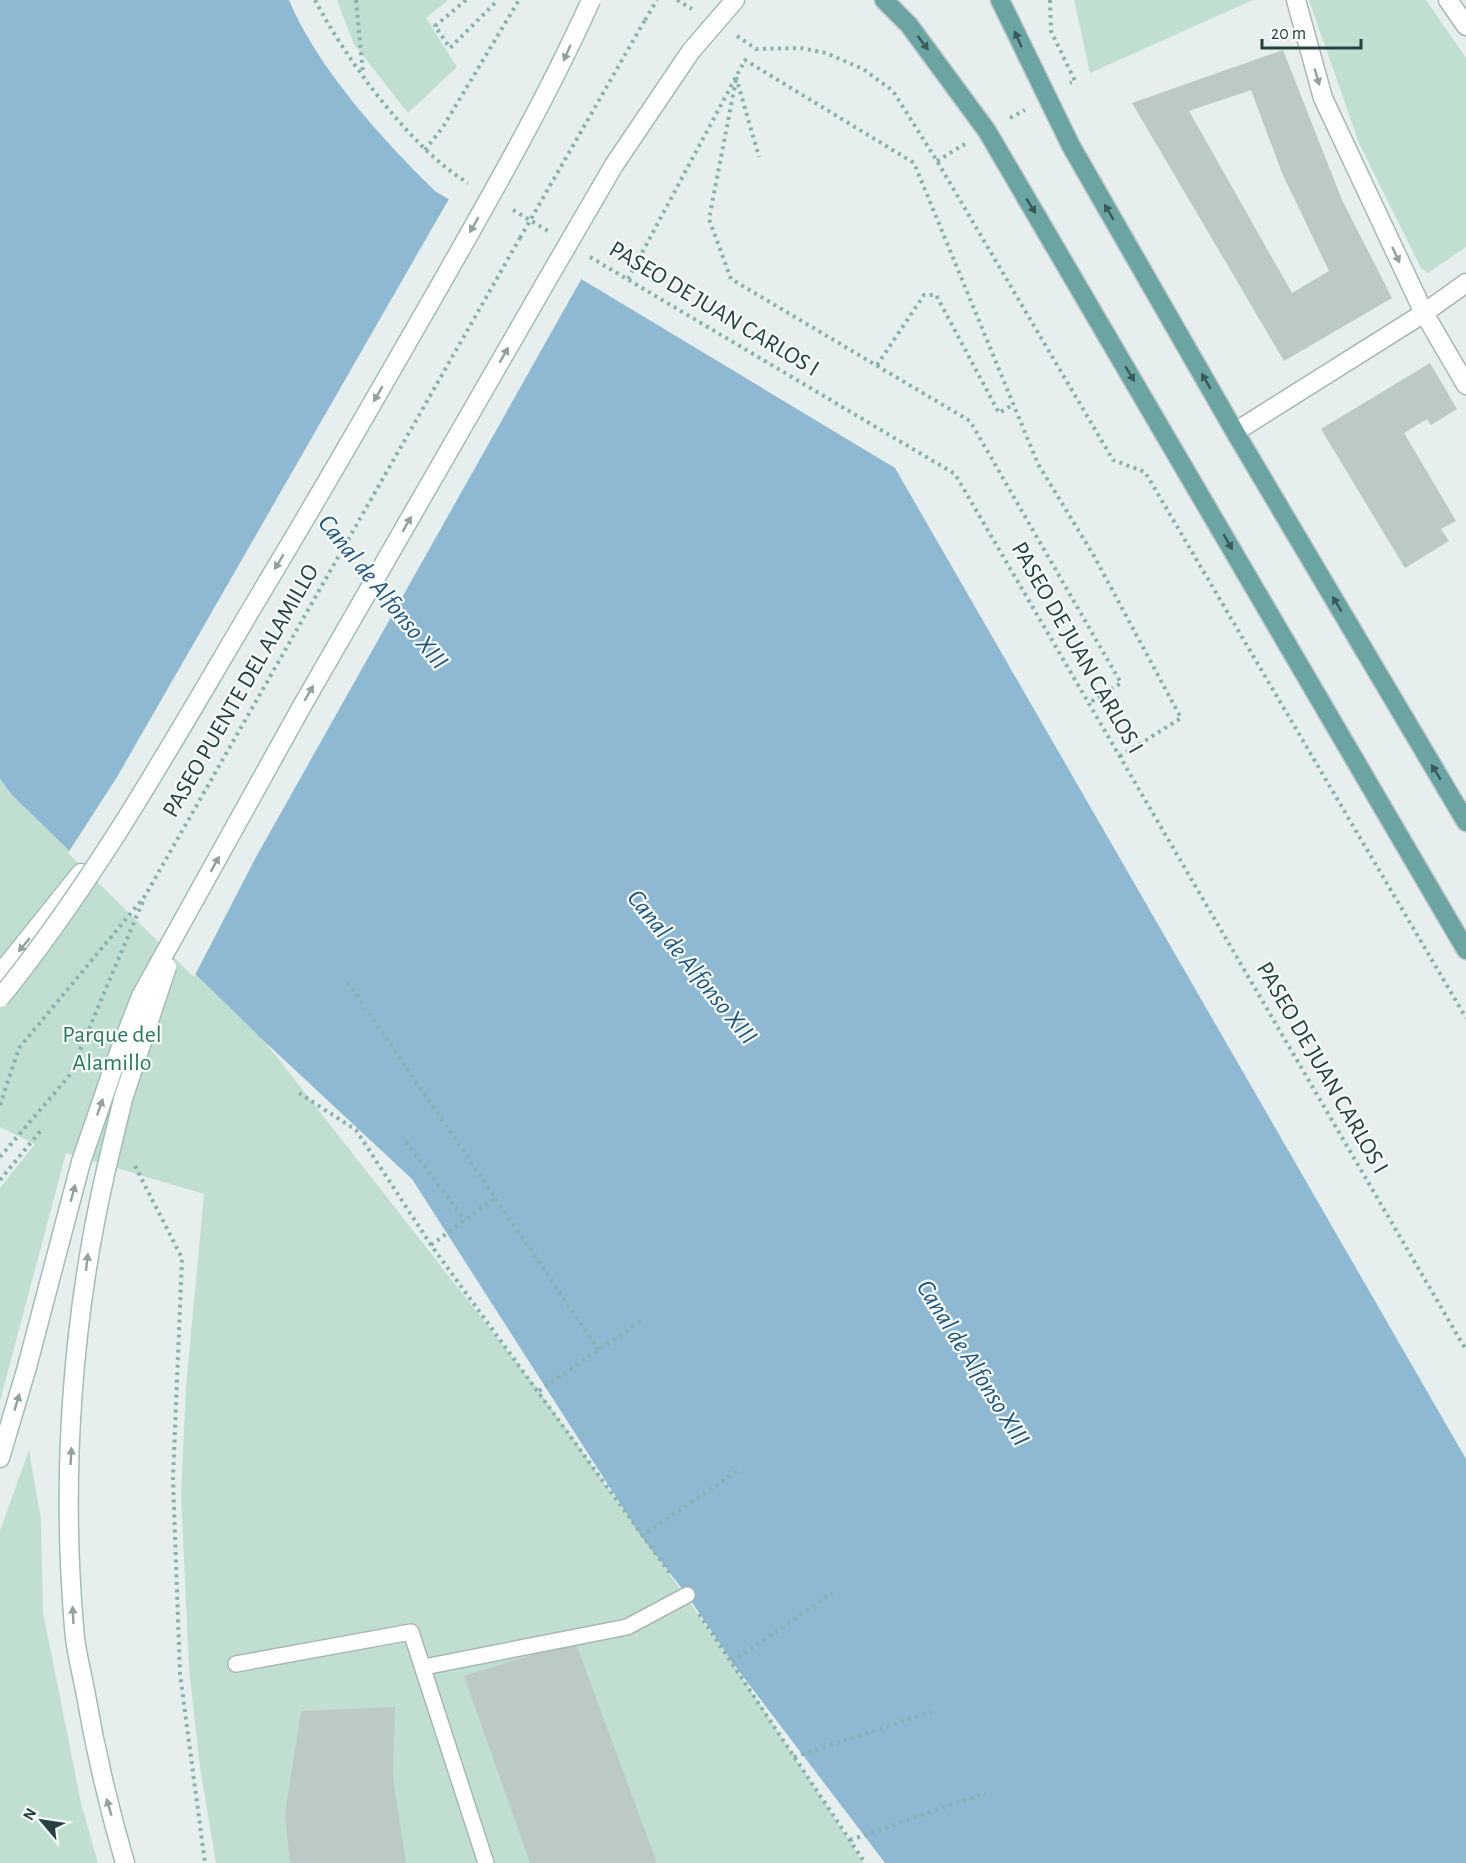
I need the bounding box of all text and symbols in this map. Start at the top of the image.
scale bar [1262,12,1361,50]
text: 20 m [1271,25,1306,43]
one-way arrow [1013,31,1022,48]
one-way arrow [916,36,928,51]
one-way arrow [562,45,572,63]
one-way arrow [1313,67,1323,86]
one-way arrow [1025,198,1036,214]
one-way arrow [1103,204,1114,220]
one-way arrow [469,217,480,233]
street label: PASEO DE JUAN CARLOS I [605,237,823,381]
one-way arrow [1392,246,1401,263]
one-way arrow [499,346,509,363]
one-way arrow [1124,365,1134,382]
one-way arrow [1201,372,1211,389]
one-way arrow [372,386,383,402]
water label: Canal de Alfonso XIII [313,510,453,674]
one-way arrow [401,516,412,532]
one-way arrow [1223,534,1234,550]
street label: PASEO DE JUAN CARLOS I [1007,538,1147,758]
one-way arrow [274,554,284,571]
street label: PASEO PUENTE DEL ALAMILLO [159,560,323,822]
one-way arrow [1331,596,1342,612]
one-way arrow [304,685,315,701]
one-way arrow [1431,764,1442,780]
one-way arrow [210,855,220,872]
water label: Canal de Alfonso XIII [622,885,762,1049]
one-way arrow [18,937,31,952]
street label: PASEO DE JUAN CARLOS I [1252,958,1392,1178]
park label: Parque del Alamillo [62,1023,162,1075]
one-way arrow [95,1098,105,1116]
one-way arrow [68,1184,78,1202]
one-way arrow [82,1252,91,1271]
water label: Canal de Alfonso XIII [912,1275,1034,1451]
one-way arrow [13,1393,22,1411]
one-way arrow [67,1447,76,1466]
one-way arrow [69,1606,78,1625]
north arrow [12,1791,72,1851]
one-way arrow [104,1798,113,1816]
text: N [20,1805,39,1823]

